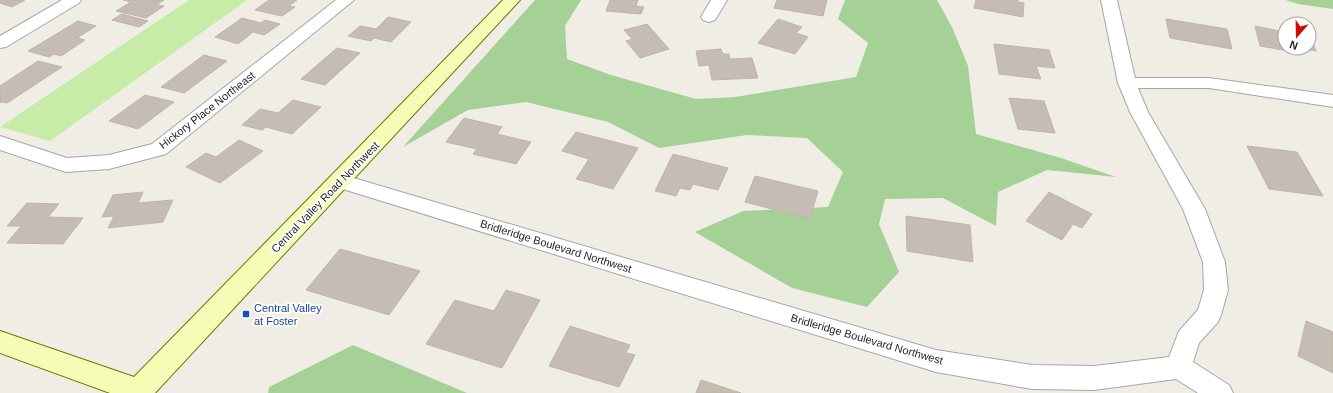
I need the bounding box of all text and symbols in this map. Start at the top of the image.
north arrow [1277,16,1317,56]
text: N [1288,38,1299,52]
street label: Hickory Place Northeast [157,69,257,151]
street label: Central Valley Road Northwest [269,139,381,255]
street label: Bridleridge Boulevard Northwest [479,217,633,275]
place label: Central Valley at Foster [254,302,322,327]
marker: Central Valley at Foster [241,309,251,319]
street label: Bridleridge Boulevard Northwest [790,311,944,367]

